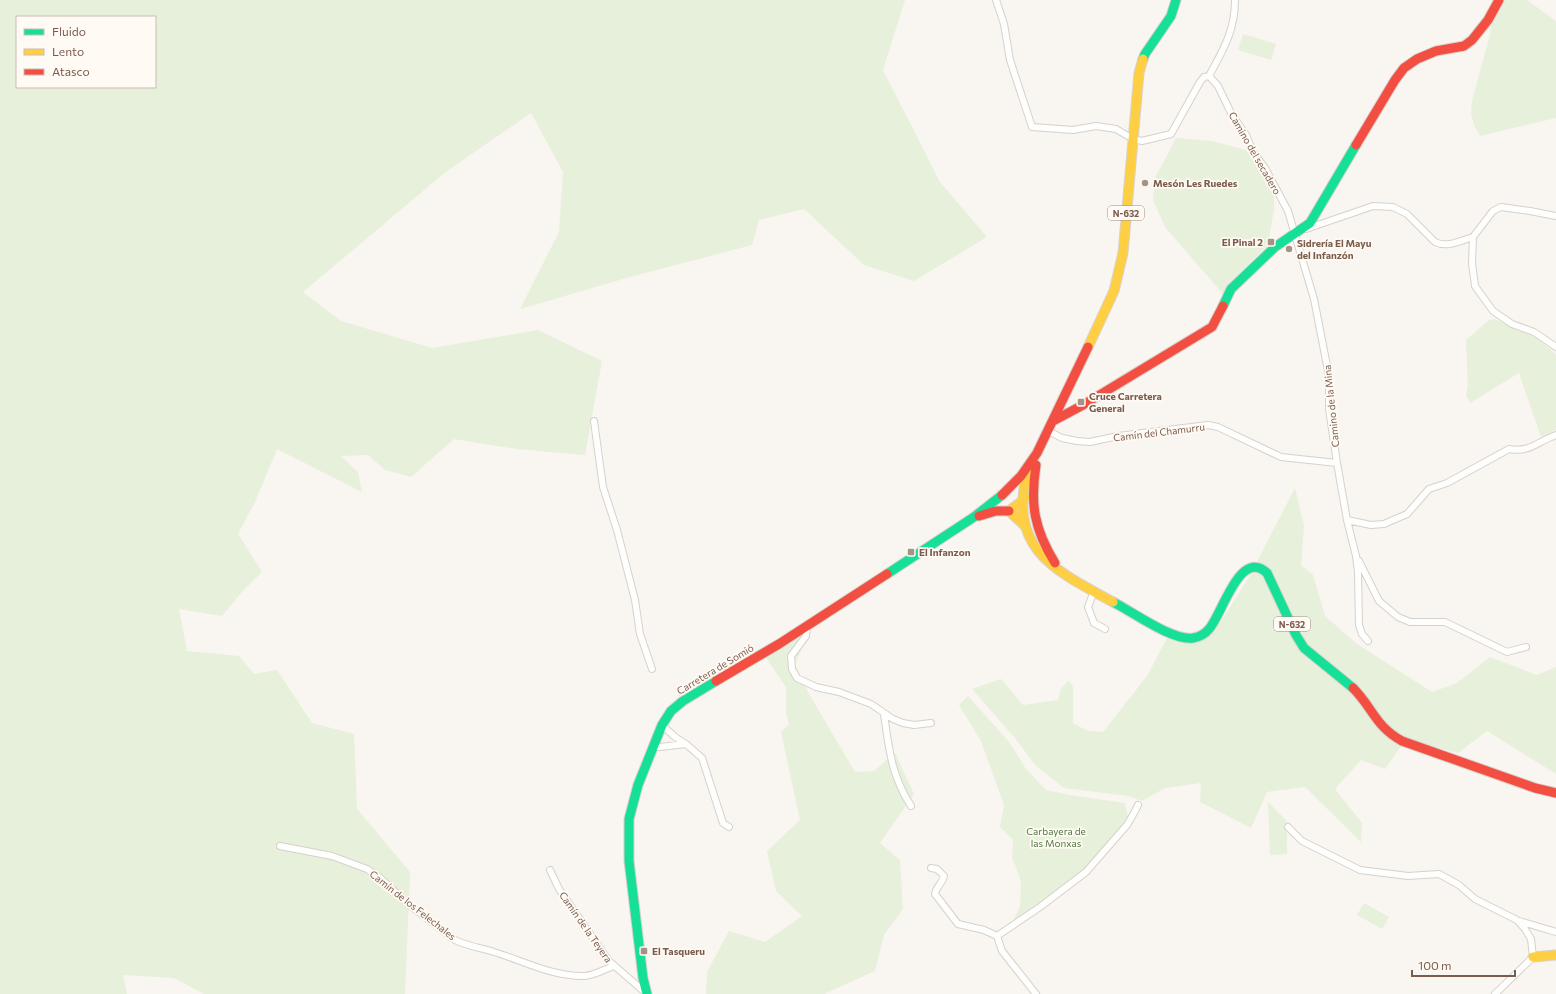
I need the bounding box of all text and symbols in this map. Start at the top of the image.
legend [16,16,156,88]
text: Fluido [52,24,86,38]
text: Lento [52,44,84,58]
text: Atasco [52,64,90,78]
street label: Camino del secadero [1226,110,1284,196]
place label: Mesón Les Ruedes [1153,177,1238,189]
marker: Mesón Les Ruedes [1140,178,1150,188]
road number: N-632 [1108,206,1144,220]
place label: El Pinal 2 [1222,236,1263,248]
marker: El Pinal 2 [1266,237,1276,247]
place label: Sidrería El Mayu del Infanzón [1297,237,1372,261]
marker: Sidrería El Mayu del Infanzón [1284,244,1294,254]
street label: Camino de la Mina [1321,364,1341,448]
place label: Cruce Carretera General [1089,390,1162,414]
marker: Cruce Carretera General [1076,397,1086,407]
street label: Camín del Chamurru [1112,420,1206,444]
place label: El Infanzon [919,546,971,558]
marker: El Infanzon [906,547,916,557]
road number: N-632 [1274,617,1310,631]
street label: Carretera de Somió [674,641,756,697]
park label: Carbayera de las Monxas [1026,825,1086,849]
street label: Camín de los Felechales [368,868,459,943]
street label: Camín de la Teyera [557,889,615,965]
place label: El Tasqueru [652,945,705,957]
marker: El Tasqueru [639,946,649,956]
scale bar [1412,952,1515,978]
text: 100 m [1418,958,1452,972]

